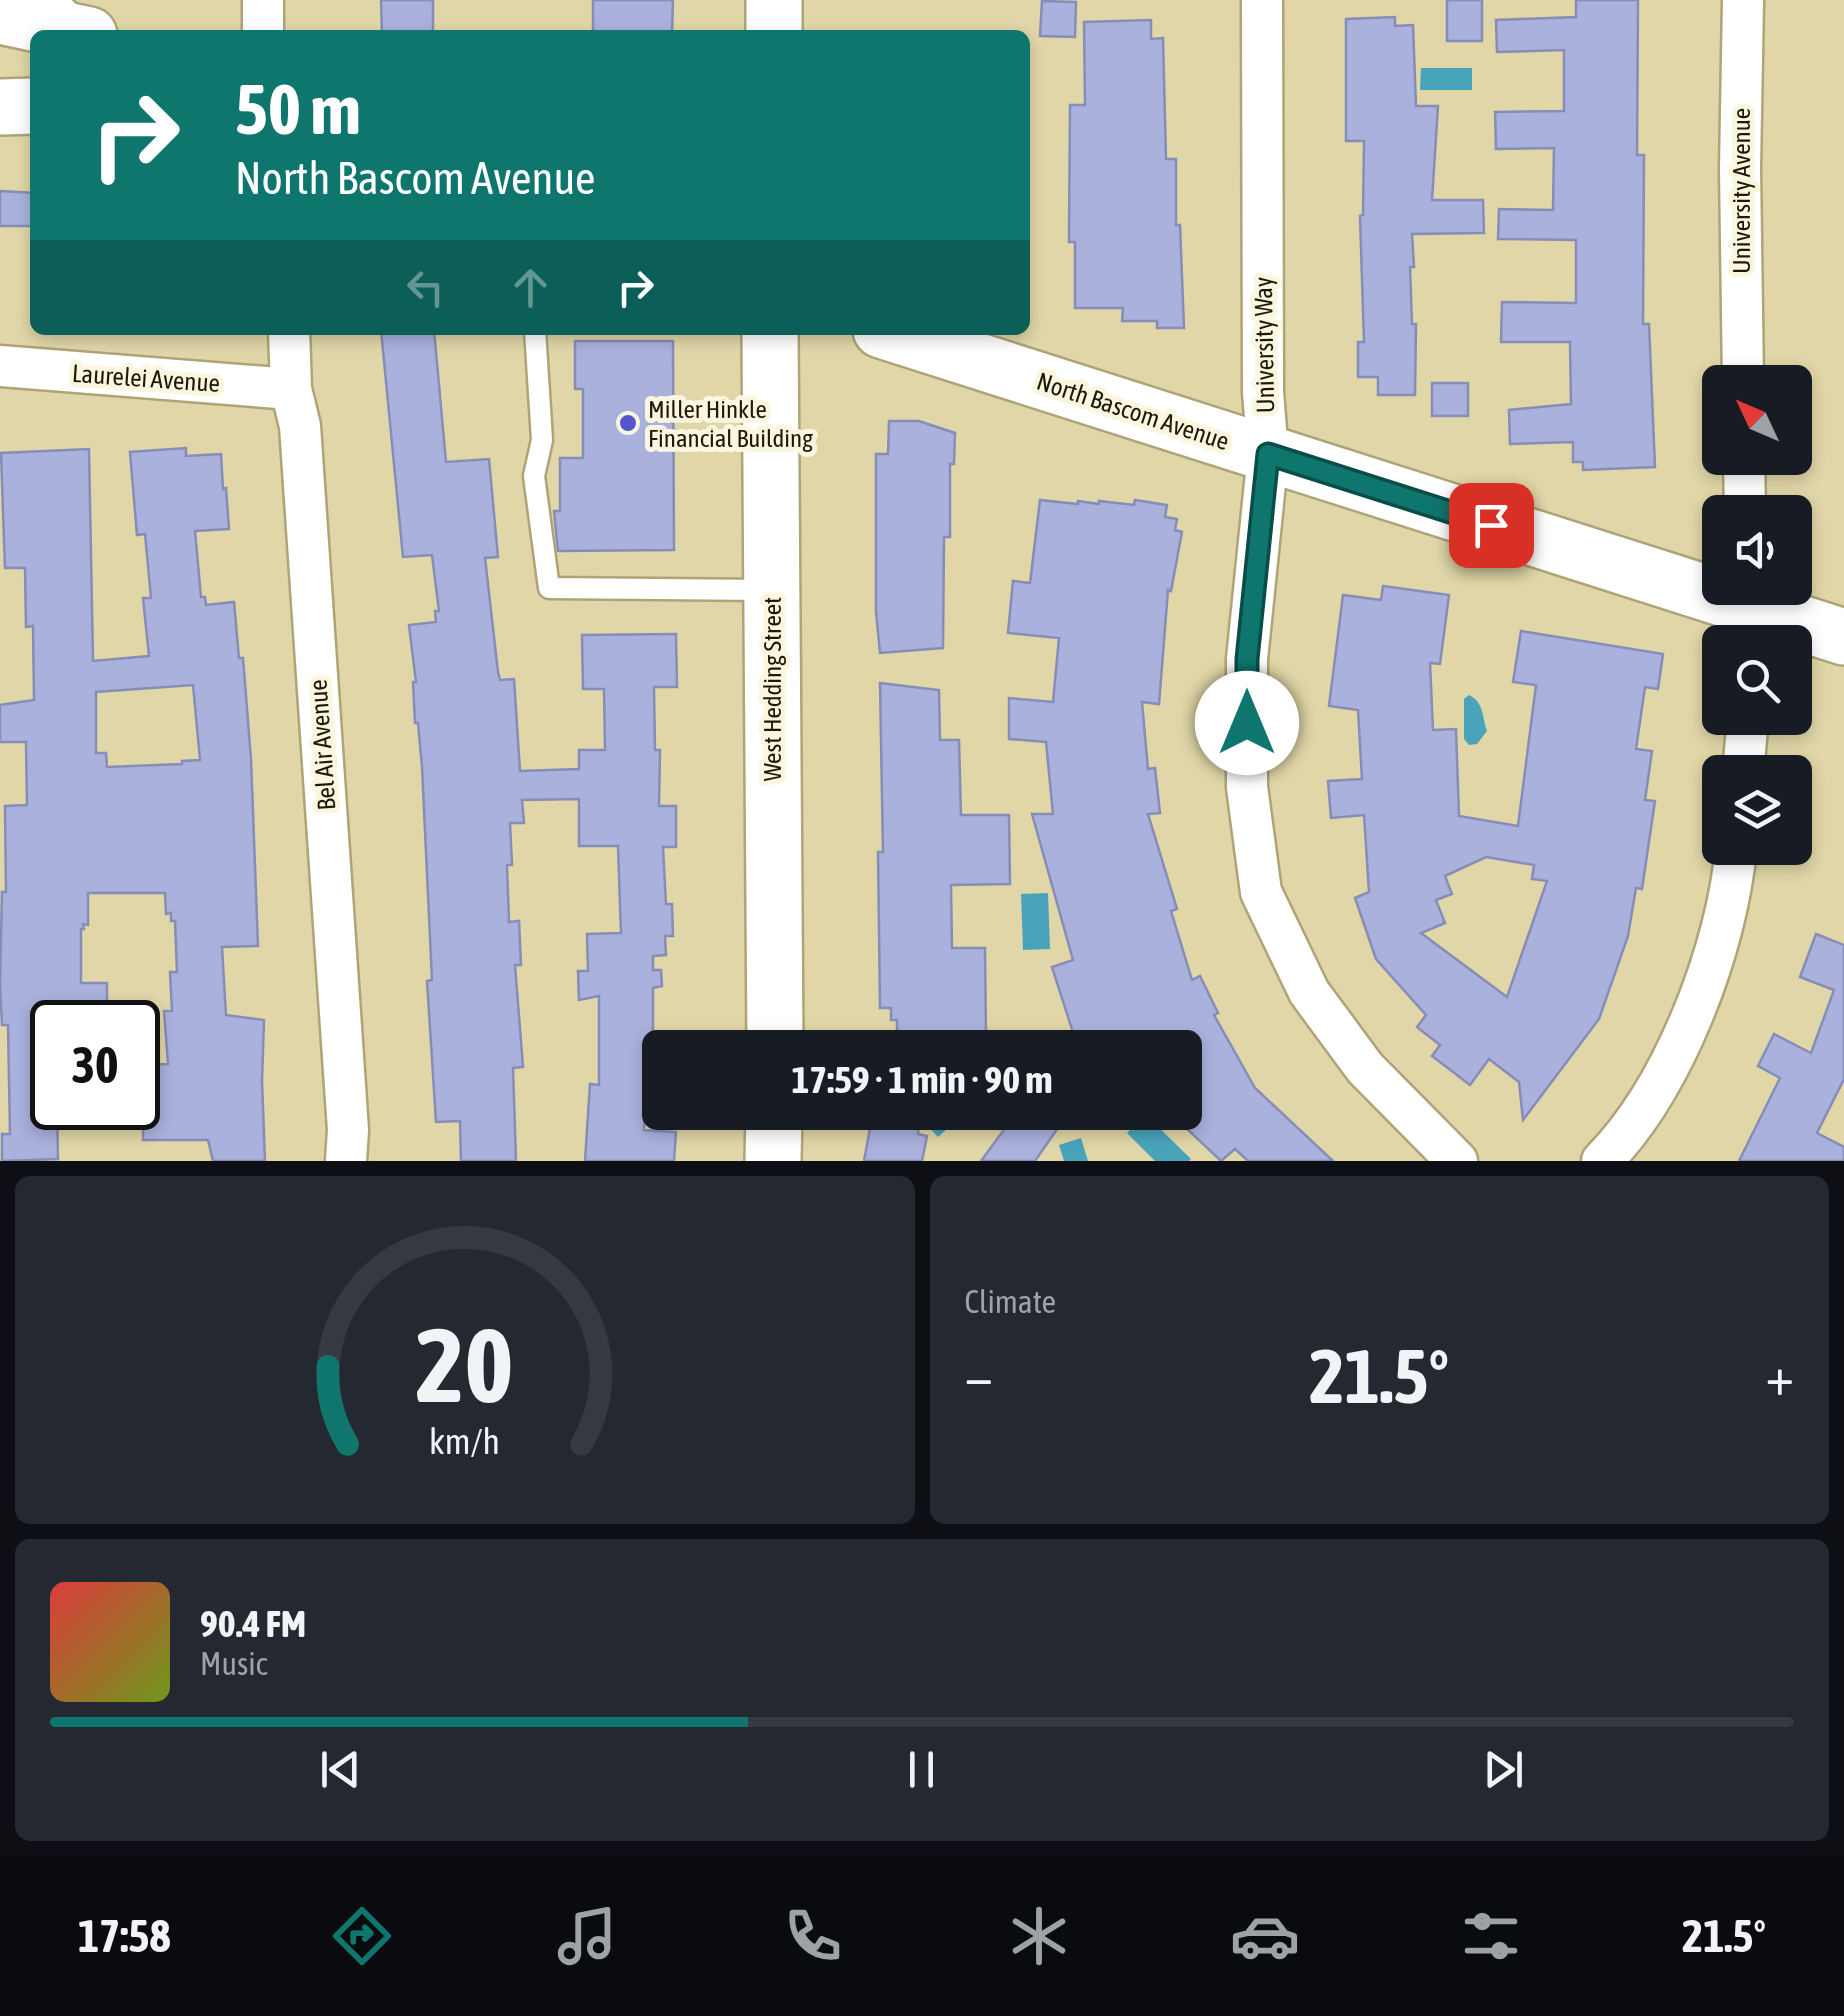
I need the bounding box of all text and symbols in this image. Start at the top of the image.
text: 50 m [235,69,361,149]
icon: right [70,70,200,200]
street label: University Avenue [1727,108,1755,274]
text: North Bascom Avenue [235,152,596,204]
icon: left [398,260,453,315]
icon: ahead [503,260,558,315]
icon: right [608,260,663,315]
street label: University Way [1249,277,1279,413]
street label: Laurelei Avenue [71,359,221,397]
north arrow [1702,365,1812,475]
map controls [1702,365,1812,865]
street label: North Bascom Avenue [1033,367,1233,455]
place label: Miller Hinkle Financial Building [648,395,813,452]
marker: Miller Hinkle Financial Building [617,412,639,434]
pin [1449,483,1534,568]
button: sound [1702,495,1812,605]
icon: arrive [1464,498,1519,553]
street label: West Hedding Street [758,597,786,781]
button: search [1702,625,1812,735]
position arrow [1195,671,1299,775]
street label: Bel Air Avenue [303,679,341,811]
button: layers [1702,755,1812,865]
speed limit sign: 30 [30,1000,160,1130]
text: 17:59 · 1 min · 90 m [791,1058,1053,1101]
text: Climate [965,1283,1056,1320]
text: 20 [416,1305,514,1424]
text: 21.5° [1309,1333,1449,1419]
text: − [965,1344,993,1407]
text: + [1765,1344,1794,1407]
text: km/h [429,1421,500,1462]
text: 90.4 FM [200,1602,306,1645]
text: Music [200,1645,267,1682]
icon: previous [313,1742,368,1797]
icon: pause [894,1742,949,1797]
icon: next [1476,1742,1531,1797]
icon: directions [327,1901,397,1971]
icon: music [552,1901,622,1971]
icon: phone [778,1901,848,1971]
icon: climate [1004,1901,1074,1971]
icon: car [1230,1901,1300,1971]
icon: filters [1456,1901,1526,1971]
text: 17:58 [78,1910,171,1962]
text: 21.5° [1682,1910,1766,1962]

